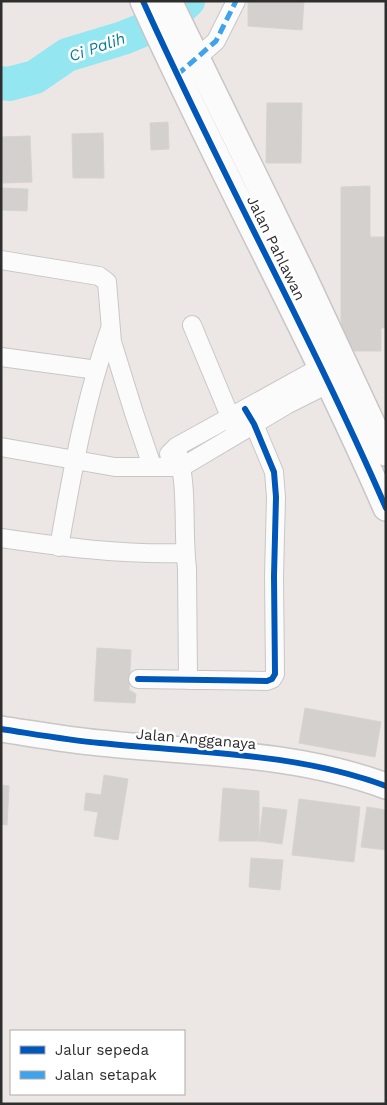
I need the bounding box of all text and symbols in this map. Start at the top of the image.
water label: Ci Palih [66,29,128,65]
street label: Jalan Pahlawan [243,193,309,303]
street label: Jalan Angganaya [135,725,257,753]
legend [10,1030,185,1095]
text: Jalur sepeda [55,1041,149,1059]
text: Jalan setapak [55,1066,157,1084]

